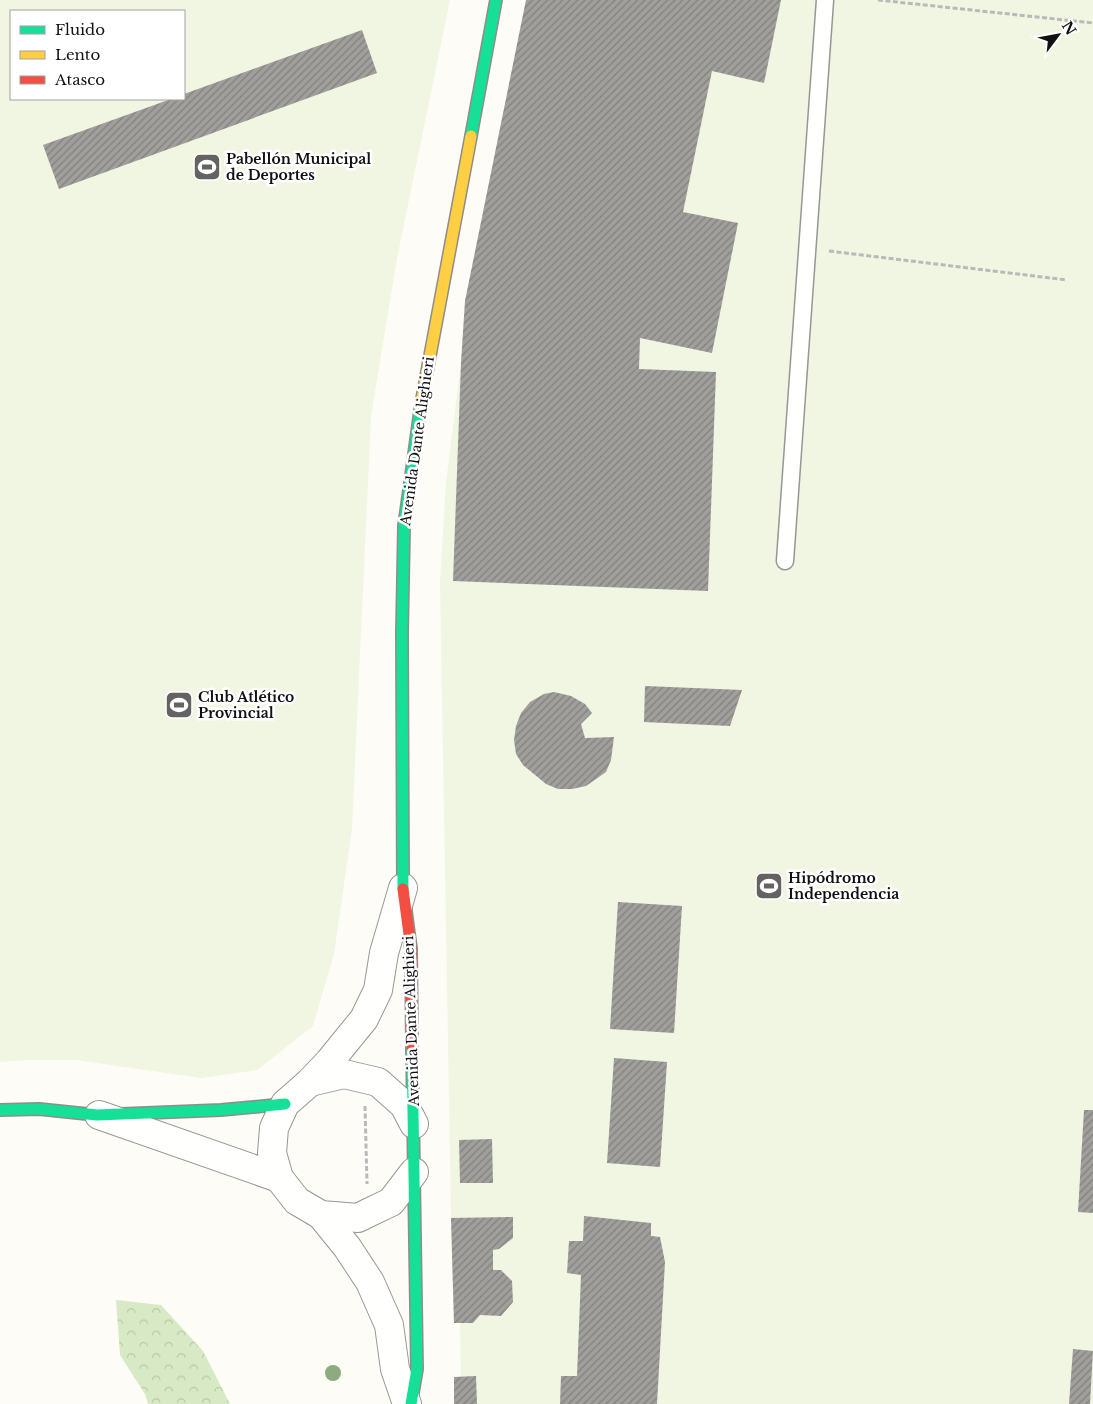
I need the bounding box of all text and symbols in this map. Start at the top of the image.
legend [10,10,185,100]
north arrow [1033,10,1083,60]
text: N [1058,18,1080,38]
text: Fluido [55,20,105,39]
text: Lento [55,45,101,64]
text: Atasco [54,70,105,89]
place label: Pabellón Municipal de Deportes [226,150,371,184]
sports icon: Pabellón Municipal de Deportes [192,152,222,182]
street label: Avenida Dante Alighieri [396,355,438,528]
place label: Club Atlético Provincial [198,688,294,722]
sports icon: Club Atlético Provincial [164,690,194,720]
place label: Hipódromo Independencia [788,869,899,903]
sports icon: Hipódromo Independencia [754,871,784,901]
street label: Avenida Dante Alighieri [399,935,423,1108]

